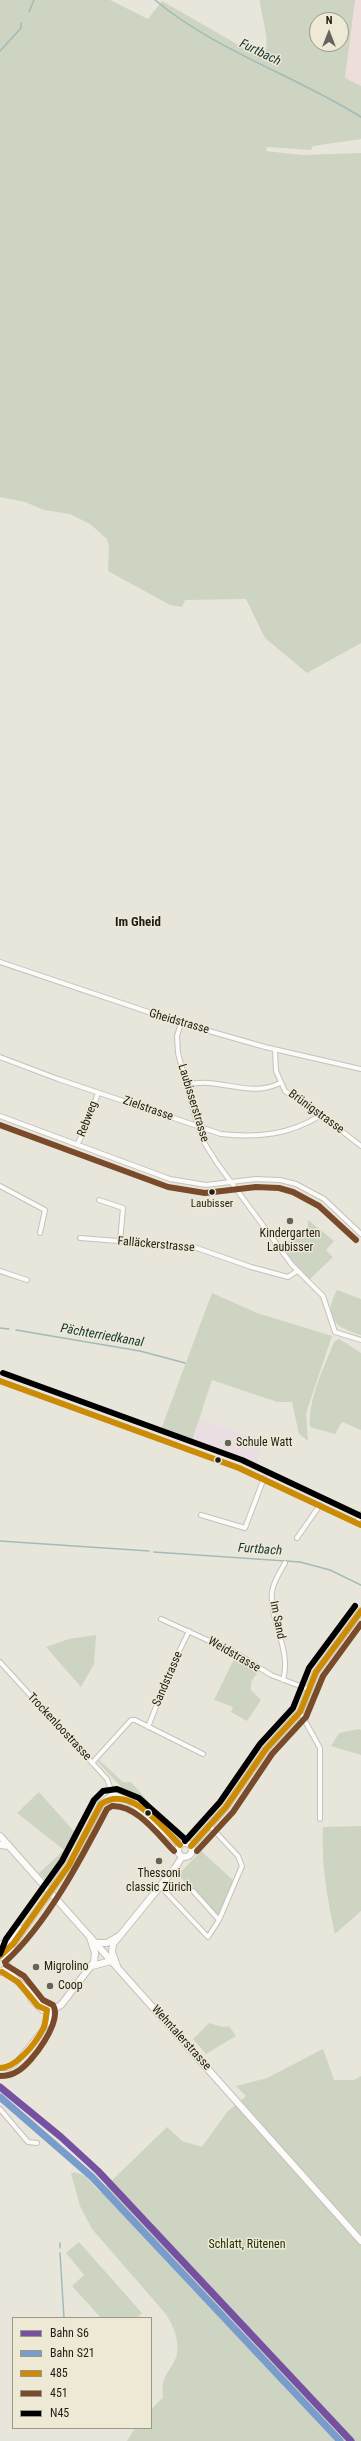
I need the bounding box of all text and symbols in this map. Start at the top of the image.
north arrow [309,12,349,52]
text: N [326,14,332,27]
water label: Furtbach [237,36,283,70]
district label: Im Gheid [115,915,161,931]
street label: Gheidstrasse [147,1007,211,1037]
street label: Laubisserstrasse [174,1062,212,1144]
street label: Brünigstrasse [285,1087,347,1137]
street label: Zielstrasse [121,1094,175,1124]
street label: Rebweg [75,1099,101,1139]
marker: Laubisser [207,1187,217,1197]
place label: Laubisser [191,1197,233,1211]
marker: Kindergarten Laubisser [285,1216,295,1226]
place label: Kindergarten Laubisser [260,1227,320,1255]
street label: Falläckerstrasse [117,1234,195,1256]
water label: Pächterriedkanal [59,1321,145,1351]
place label: Schule Watt [236,1436,292,1450]
marker: Schule Watt [223,1438,233,1448]
unlabelled marker [213,1455,223,1465]
water label: Furtbach [237,1541,283,1559]
street label: Im Sand [266,1600,288,1640]
street label: Weidstrasse [205,1634,263,1676]
street label: Sandstrasse [150,1649,186,1709]
street label: Trockenloostrasse [24,1690,94,1764]
unlabelled marker [143,1808,153,1818]
marker: Thessoni classic Zürich [154,1856,164,1866]
place label: Thessoni classic Zürich [126,1867,192,1895]
place label: Migrolino [44,1960,89,1974]
marker: Migrolino [31,1962,41,1972]
place label: Coop [58,1979,83,1993]
marker: Coop [45,1981,55,1991]
street label: Wehntalerstrasse [148,2003,214,2073]
park label: Schlatt, Rütenen [209,2238,285,2252]
legend [12,2317,152,2429]
text: Bahn S6 [50,2326,89,2340]
text: Bahn S21 [50,2346,95,2360]
text: 485 [50,2366,68,2380]
text: 451 [50,2386,68,2400]
text: N45 [50,2406,69,2420]

